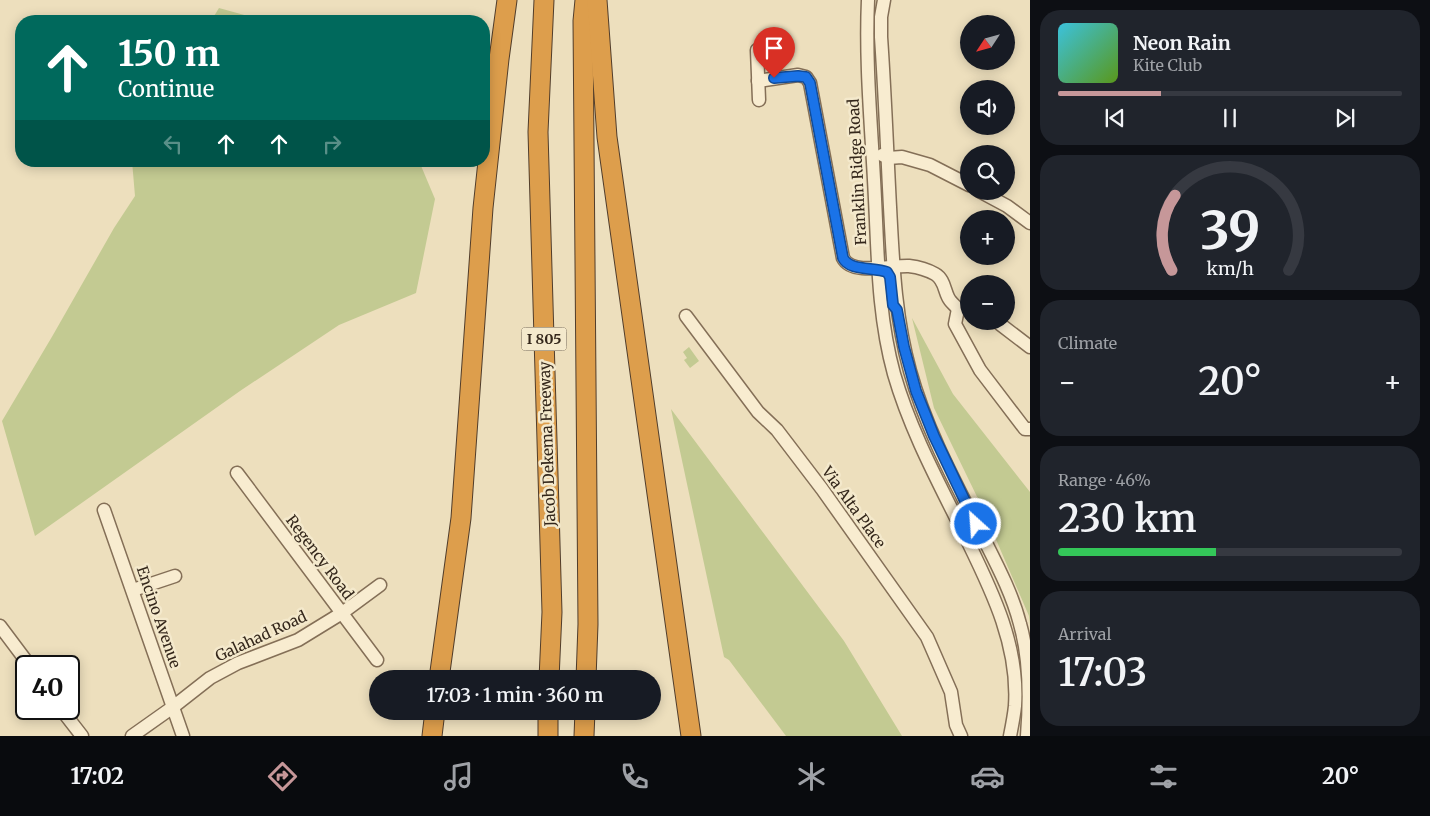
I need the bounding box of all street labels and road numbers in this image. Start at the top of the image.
street label: Franklin Ridge Road [844,98,870,246]
road number: I 805 [522,328,566,350]
street label: Jacob Dekema Freeway [535,361,559,528]
street label: Via Alta Place [817,462,890,552]
street label: Regency Road [282,511,358,603]
street label: Encino Avenue [133,563,185,671]
street label: Galahad Road [212,607,310,665]

